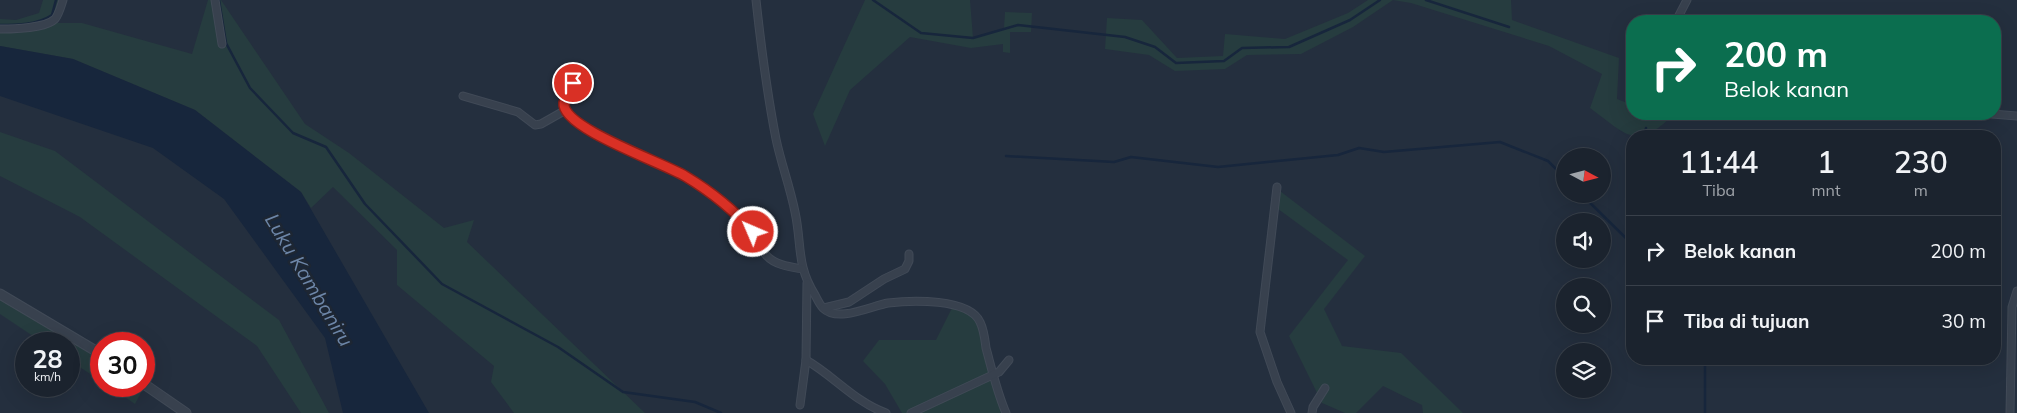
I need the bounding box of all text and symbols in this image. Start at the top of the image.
text: 200 m [1724,32,1828,76]
icon: right [1641,35,1706,100]
pin [552,62,594,104]
icon: arrive [559,69,587,97]
text: Belok kanan [1724,75,1849,103]
text: 11:44 [1679,143,1758,181]
text: 1 [1817,143,1835,181]
text: 230 [1894,143,1948,181]
north arrow [1556,148,1611,202]
map controls [1556,148,1611,398]
text: Tiba [1702,180,1735,200]
text: mnt [1812,180,1841,200]
text: m [1914,180,1928,200]
position arrow [726,205,778,257]
water label: Luku Kambaniru [260,209,359,351]
button: sound [1556,213,1611,268]
icon: right [1641,237,1669,265]
text: Belok kanan [1684,239,1796,263]
text: 200 m [1930,239,1986,263]
button: search [1556,278,1611,333]
icon: arrive [1641,307,1669,335]
text: Tiba di tujuan [1684,309,1809,333]
text: 30 m [1942,309,1986,333]
speed limit sign: 30 [90,332,155,397]
text: 28 [32,343,63,374]
button: layers [1556,343,1611,398]
text: km/h [34,369,61,384]

